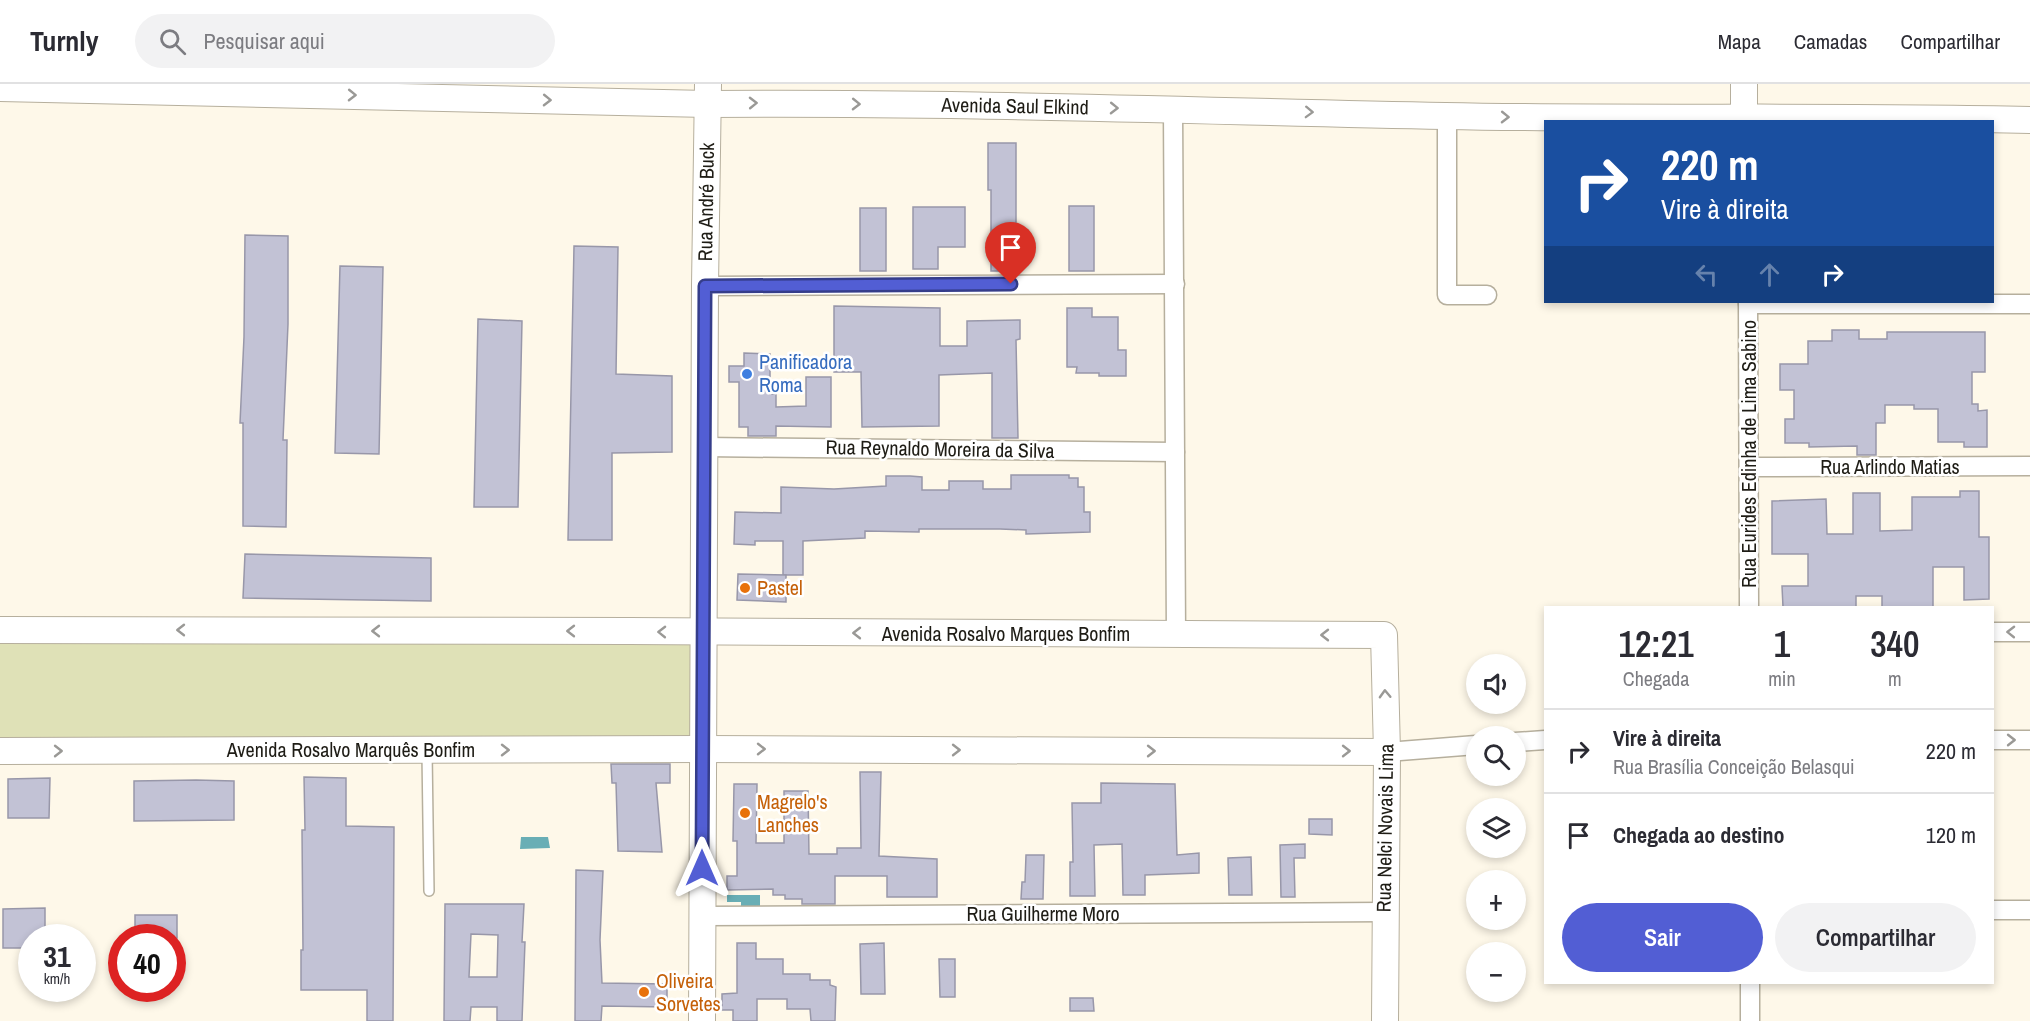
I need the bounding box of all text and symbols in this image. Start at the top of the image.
search box [135,14,555,68]
text: Turnly [30,22,99,60]
icon: search [156,25,189,58]
text: Pesquisar aqui [204,26,325,56]
text: Mapa [1718,27,1761,56]
text: Camadas [1794,27,1867,56]
text: Compartilhar [1900,27,2000,56]
one-way arrow [348,89,357,101]
street label: Avenida Saul Elkind [940,91,1089,120]
one-way arrow [543,94,552,106]
one-way arrow [748,97,757,110]
one-way arrow [852,98,861,110]
one-way arrow [1110,102,1119,114]
one-way arrow [1305,106,1314,119]
one-way arrow [1501,110,1510,123]
text: 220 m [1661,137,1759,193]
street label: Rua André Buck [691,142,720,261]
icon: right [1562,144,1640,222]
text: Vire à direita [1661,191,1789,227]
pin [985,222,1036,284]
icon: arrive [994,231,1027,264]
icon: left [1690,258,1723,291]
icon: ahead [1753,258,1786,291]
icon: right [1816,258,1849,291]
street label: Rua Eurides Edinha de Lima Sabino [1735,320,1762,588]
place label: Panificadora Roma [759,348,852,398]
marker: Panificadora Roma [740,367,754,381]
street label: Rua Reynaldo Moreira da Silva [825,433,1055,464]
street label: Rua Arlindo Matias [1820,453,1960,480]
place label: Pastel [757,574,803,601]
marker: Pastel [738,581,752,595]
street label: Avenida Rosalvo Marques Bonfim [881,620,1130,647]
text: 12:21 [1619,620,1694,668]
text: 1 [1774,620,1790,668]
text: 340 [1870,620,1919,668]
one-way arrow [176,624,185,636]
one-way arrow [371,625,380,637]
one-way arrow [566,625,575,637]
one-way arrow [658,625,667,638]
one-way arrow [2006,626,2015,638]
one-way arrow [853,627,862,639]
one-way arrow [1321,629,1330,641]
map controls [1466,654,1526,1002]
button: sound [1466,654,1526,714]
text: Chegada [1623,665,1689,692]
text: min [1768,665,1796,692]
text: m [1888,665,1902,692]
one-way arrow [1379,689,1392,698]
text: Vire à direita [1613,723,1721,753]
button: search [1466,726,1526,786]
one-way arrow [2007,734,2016,746]
icon: right [1562,735,1595,768]
street label: Avenida Rosalvo Marquês Bonfim [226,736,475,763]
text: 220 m [1926,736,1976,766]
one-way arrow [757,743,766,755]
street label: Rua Nelci Novais Lima [1370,743,1399,913]
one-way arrow [501,744,510,756]
one-way arrow [952,744,961,756]
one-way arrow [54,745,63,757]
one-way arrow [1147,745,1156,757]
one-way arrow [1342,745,1351,757]
text: Rua Brasília Conceição Belasqui [1613,753,1855,780]
place label: Magrelo's Lanches [757,788,828,838]
button: layers [1466,798,1526,858]
marker: Magrelo's Lanches [738,806,752,820]
icon: arrive [1562,819,1595,852]
text: Chegada ao destino [1613,820,1784,850]
text: 120 m [1926,820,1976,850]
position arrow [670,836,734,900]
button: + [1466,870,1526,930]
street label: Rua Guilherme Moro [966,900,1120,927]
button: Sair [1562,903,1763,972]
button: Compartilhar [1775,903,1976,972]
speed limit sign: 40 [108,924,186,1002]
text: 31 [43,936,71,976]
button: − [1466,942,1526,1002]
place label: Oliveira Sorvetes [656,967,721,1017]
text: km/h [44,968,70,989]
marker: Oliveira Sorvetes [637,985,651,999]

